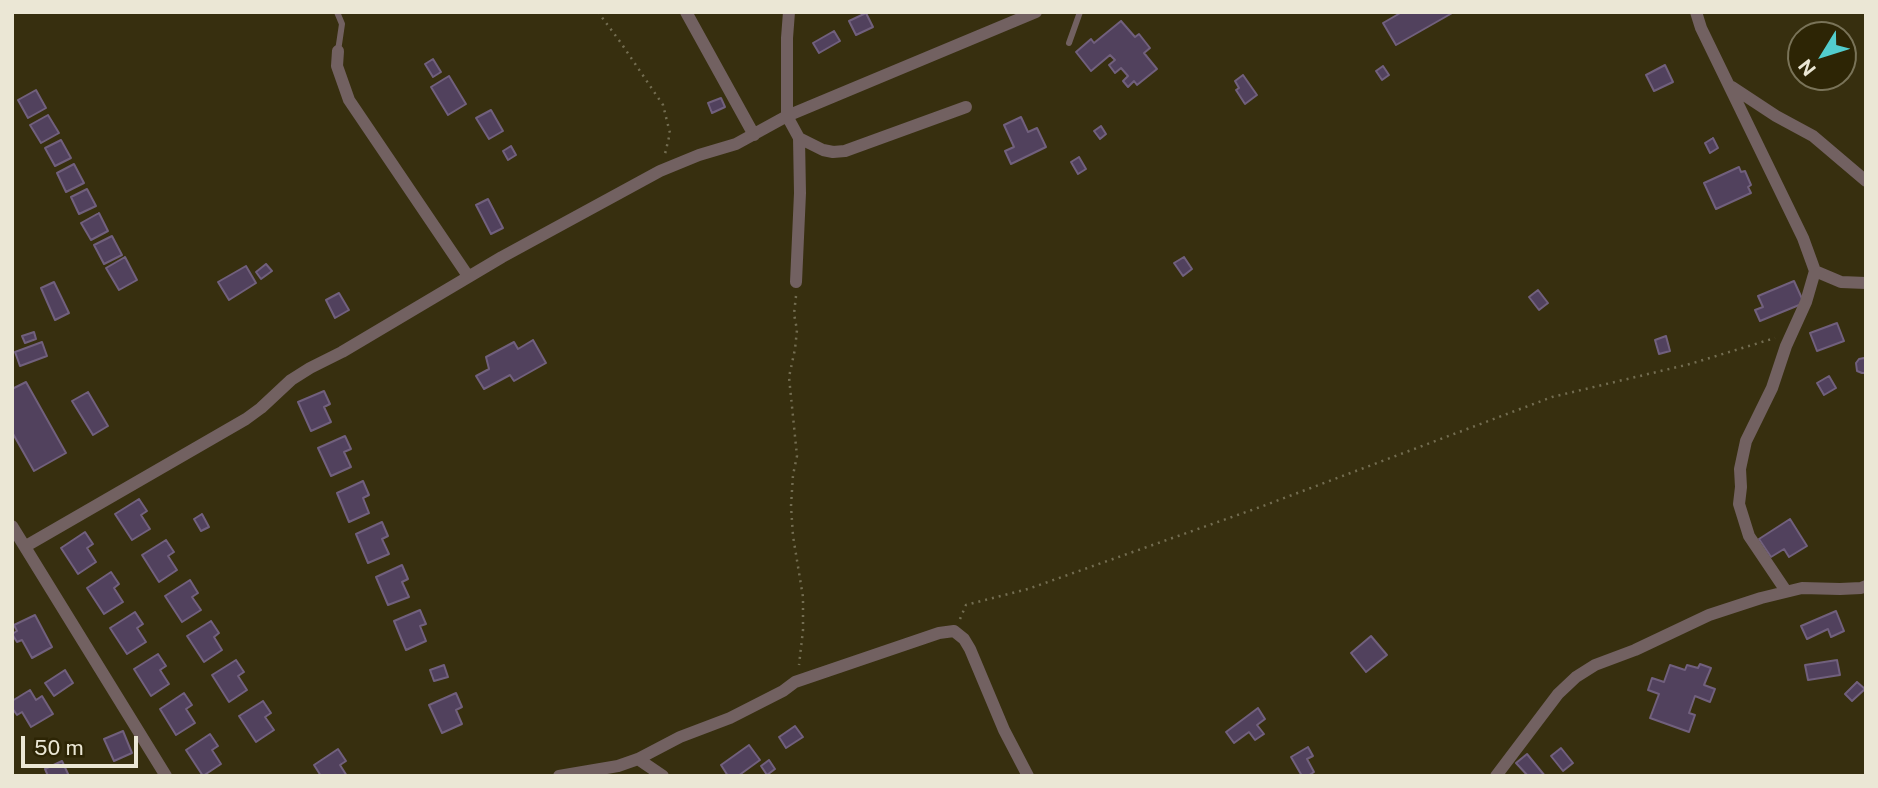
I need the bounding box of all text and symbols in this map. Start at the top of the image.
north arrow [1787,21,1857,91]
text: N [1794,55,1820,80]
scale bar [24,722,142,766]
text: 50 m [34,735,84,760]

